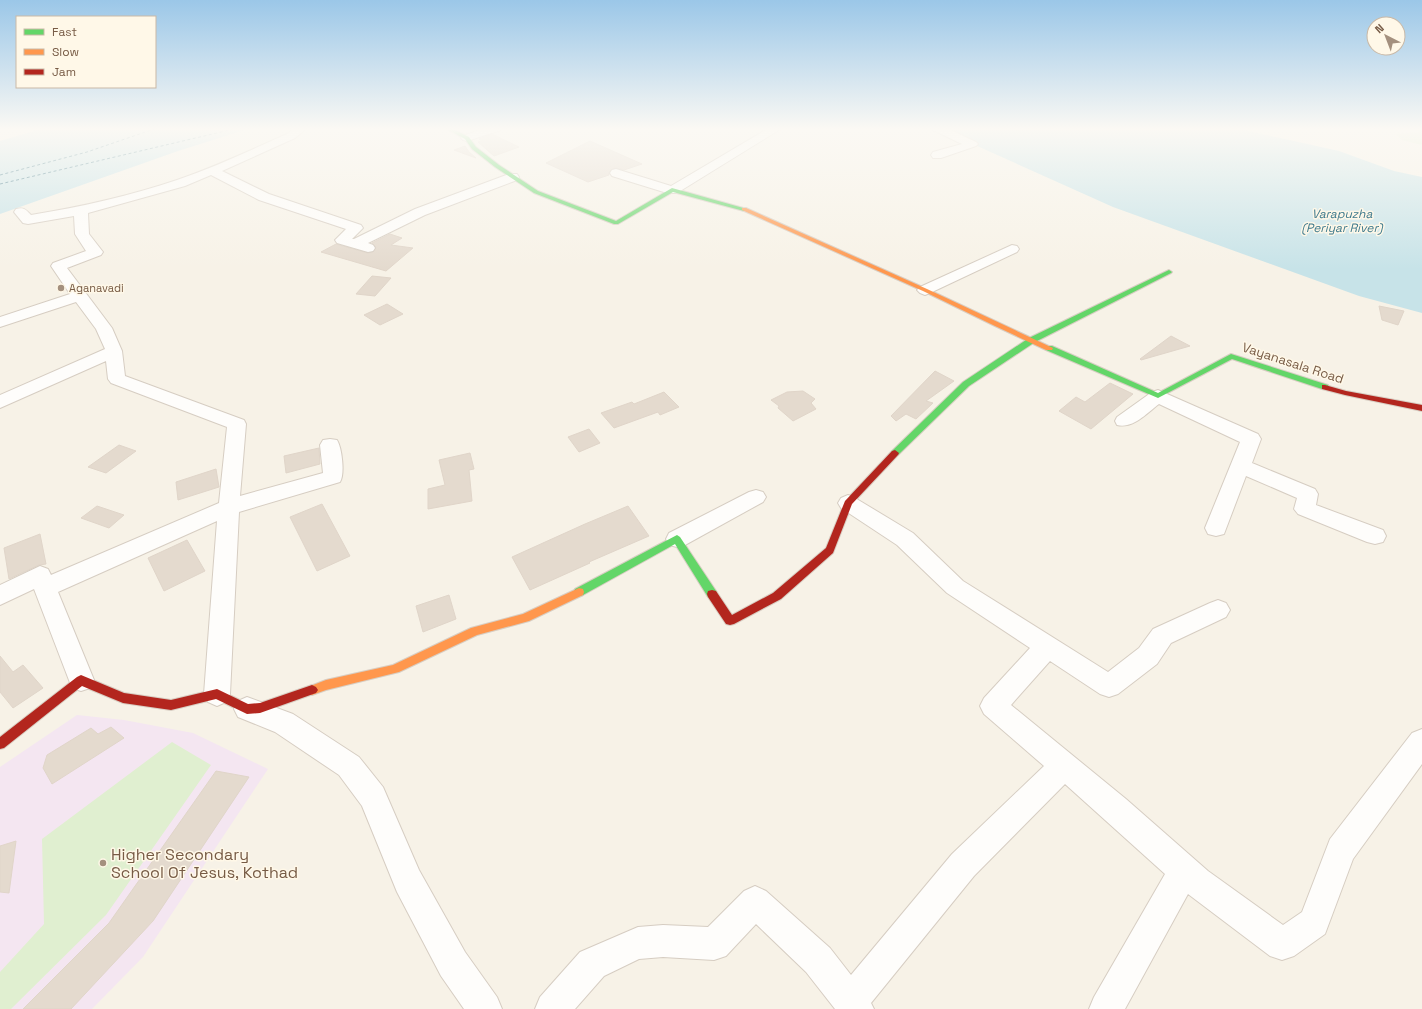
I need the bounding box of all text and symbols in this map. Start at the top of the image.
legend [16,16,156,88]
north arrow [1366,16,1406,56]
text: N [1372,21,1387,36]
text: Fast [52,24,77,40]
text: Slow [52,44,79,60]
text: Jam [52,64,76,80]
water label: Varapuzha (Periyar River) [1302,206,1384,236]
place label: Aganavadi [69,281,124,295]
marker: Aganavadi [56,283,66,293]
street label: Vayanasala Road [1240,339,1346,387]
place label: Higher Secondary School Of Jesus, Kothad [111,844,298,883]
marker: Higher Secondary School Of Jesus, Kothad [98,858,108,868]

